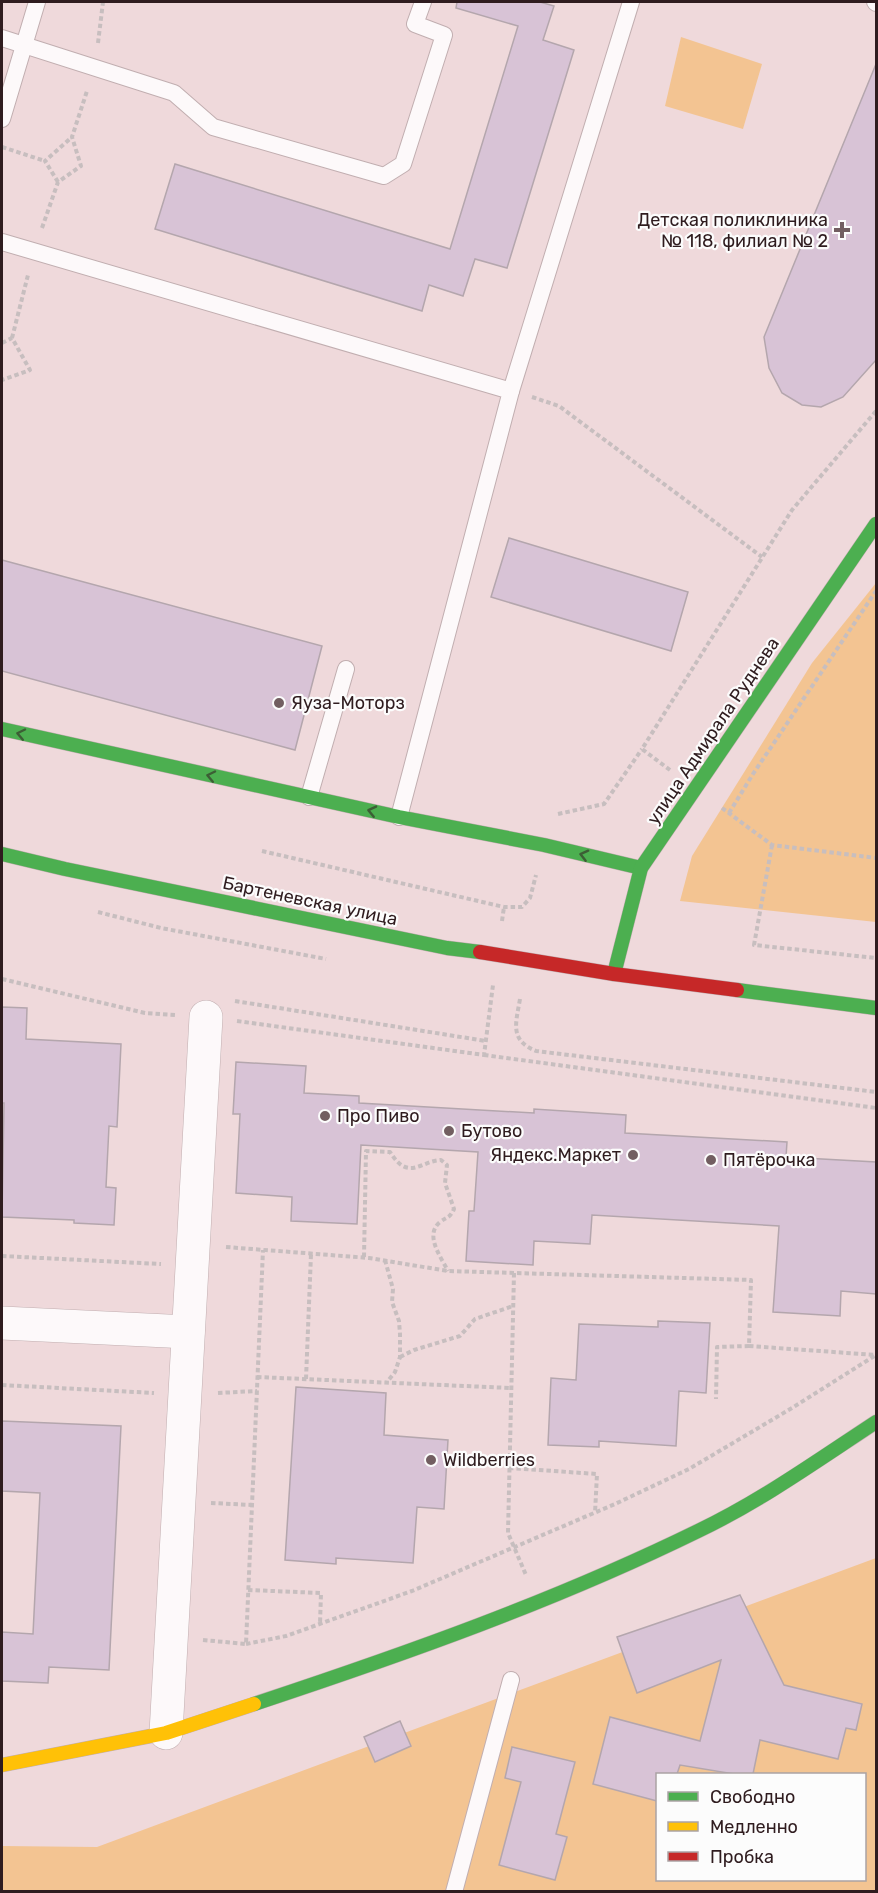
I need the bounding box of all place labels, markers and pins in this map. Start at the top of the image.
place label: Детская поликлиника № 118, филиал № 2 [637,209,828,252]
marker: Детская поликлиника № 118, филиал № 2 [833,221,851,239]
place label: Яуза-Моторз [291,692,405,714]
marker: Яуза-Моторз [272,696,286,710]
place label: Про Пиво [337,1105,420,1127]
marker: Про Пиво [318,1109,332,1123]
place label: Бутово [461,1120,522,1142]
marker: Бутово [442,1124,456,1138]
place label: Яндекс.Маркет [490,1144,621,1166]
marker: Яндекс.Маркет [626,1148,640,1162]
place label: Пятёрочка [723,1149,816,1171]
marker: Пятёрочка [704,1153,718,1167]
place label: Wildberries [443,1449,535,1471]
marker: Wildberries [424,1453,438,1467]

